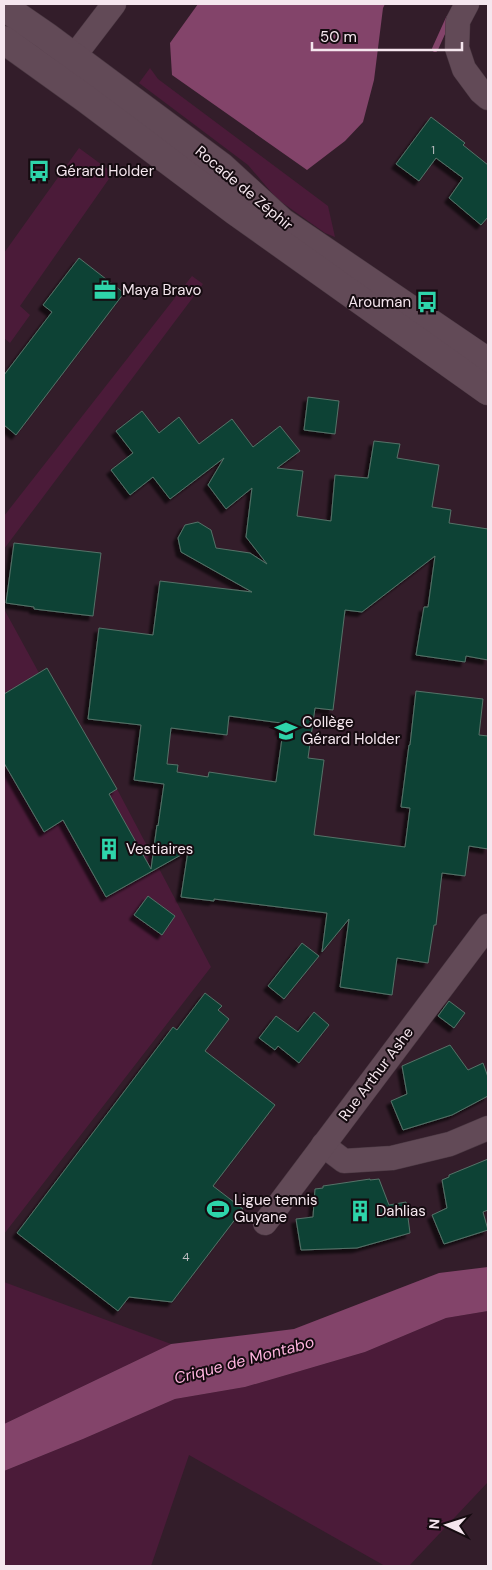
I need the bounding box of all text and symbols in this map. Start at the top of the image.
scale bar [312,20,462,52]
text: 50 m [320,27,357,47]
street label: Rocade de Zéphir [191,141,297,235]
house number: 1 [431,142,435,158]
bus stop icon: Gérard Holder [26,158,52,184]
place label: Gérard Holder [56,161,155,181]
office icon: Maya Bravo [92,277,118,303]
place label: Maya Bravo [122,280,202,300]
bus stop icon: Arouman [414,289,440,315]
place label: Arouman [348,292,411,312]
place label: Collège Gérard Holder [302,712,401,749]
school or university icon: Collège Gérard Holder [273,718,299,744]
building icon: Vestiaires [96,836,122,862]
place label: Vestiaires [126,839,193,859]
street label: Rue Arthur Ashe [334,1023,418,1125]
place label: Ligue tennis Guyane [234,1190,318,1227]
sports icon: Ligue tennis Guyane [205,1196,231,1222]
building icon: Dahlias [347,1198,373,1224]
place label: Dahlias [376,1201,426,1221]
house number: 4 [182,1249,190,1265]
water label: Crique de Montabo [172,1331,316,1389]
north arrow [422,1500,472,1550]
text: N [425,1518,443,1530]

